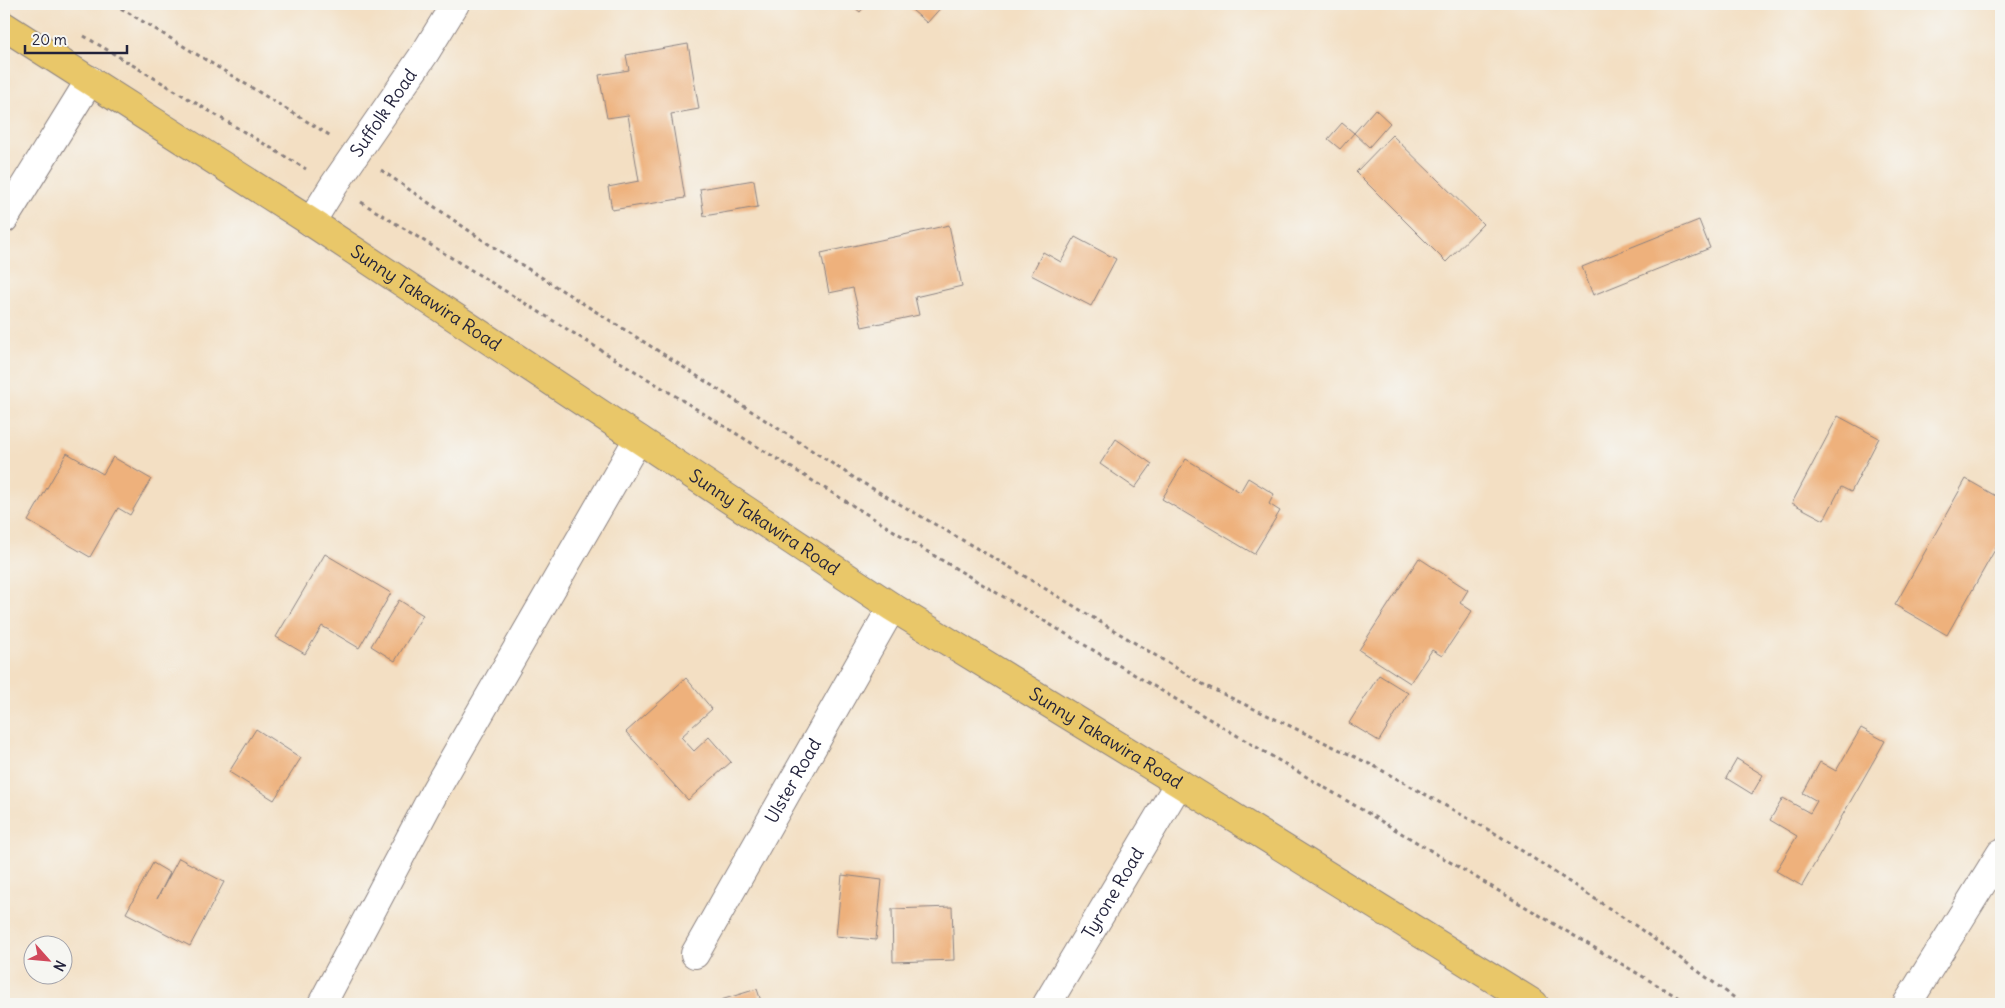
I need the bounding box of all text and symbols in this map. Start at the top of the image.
scale bar [25,22,128,54]
text: 20 m [32,30,67,49]
street label: Suffolk Road [345,64,422,161]
street label: Sunny Takawira Road [346,240,506,356]
street label: Sunny Takawira Road [685,464,845,580]
street label: Sunny Takawira Road [1025,682,1187,794]
street label: Ulster Road [760,734,826,827]
street label: Tyrone Road [1077,843,1149,943]
north arrow [22,936,72,986]
text: N [49,958,70,974]

